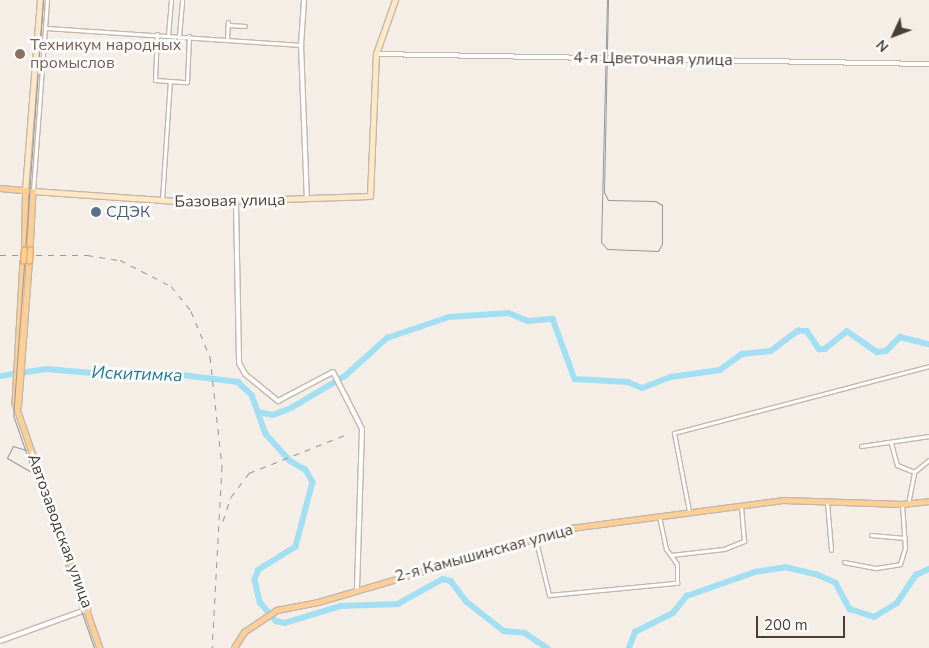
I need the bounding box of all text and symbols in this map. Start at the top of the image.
north arrow [869,10,919,60]
place label: Техникум народных промыслов [30,35,181,73]
text: N [872,35,893,56]
marker: Техникум народных промыслов [14,48,26,60]
street label: 4-я Цветочная улица [573,48,733,70]
street label: Базовая улица [174,190,286,212]
place label: СДЭК [106,202,150,222]
marker: СДЭК [90,206,102,218]
water label: Искитимка [91,362,183,386]
street label: Автозаводская улица [23,451,97,611]
street label: 2-я Камышинская улица [393,520,575,586]
scale bar [759,606,848,638]
text: 200 m [764,615,808,635]

